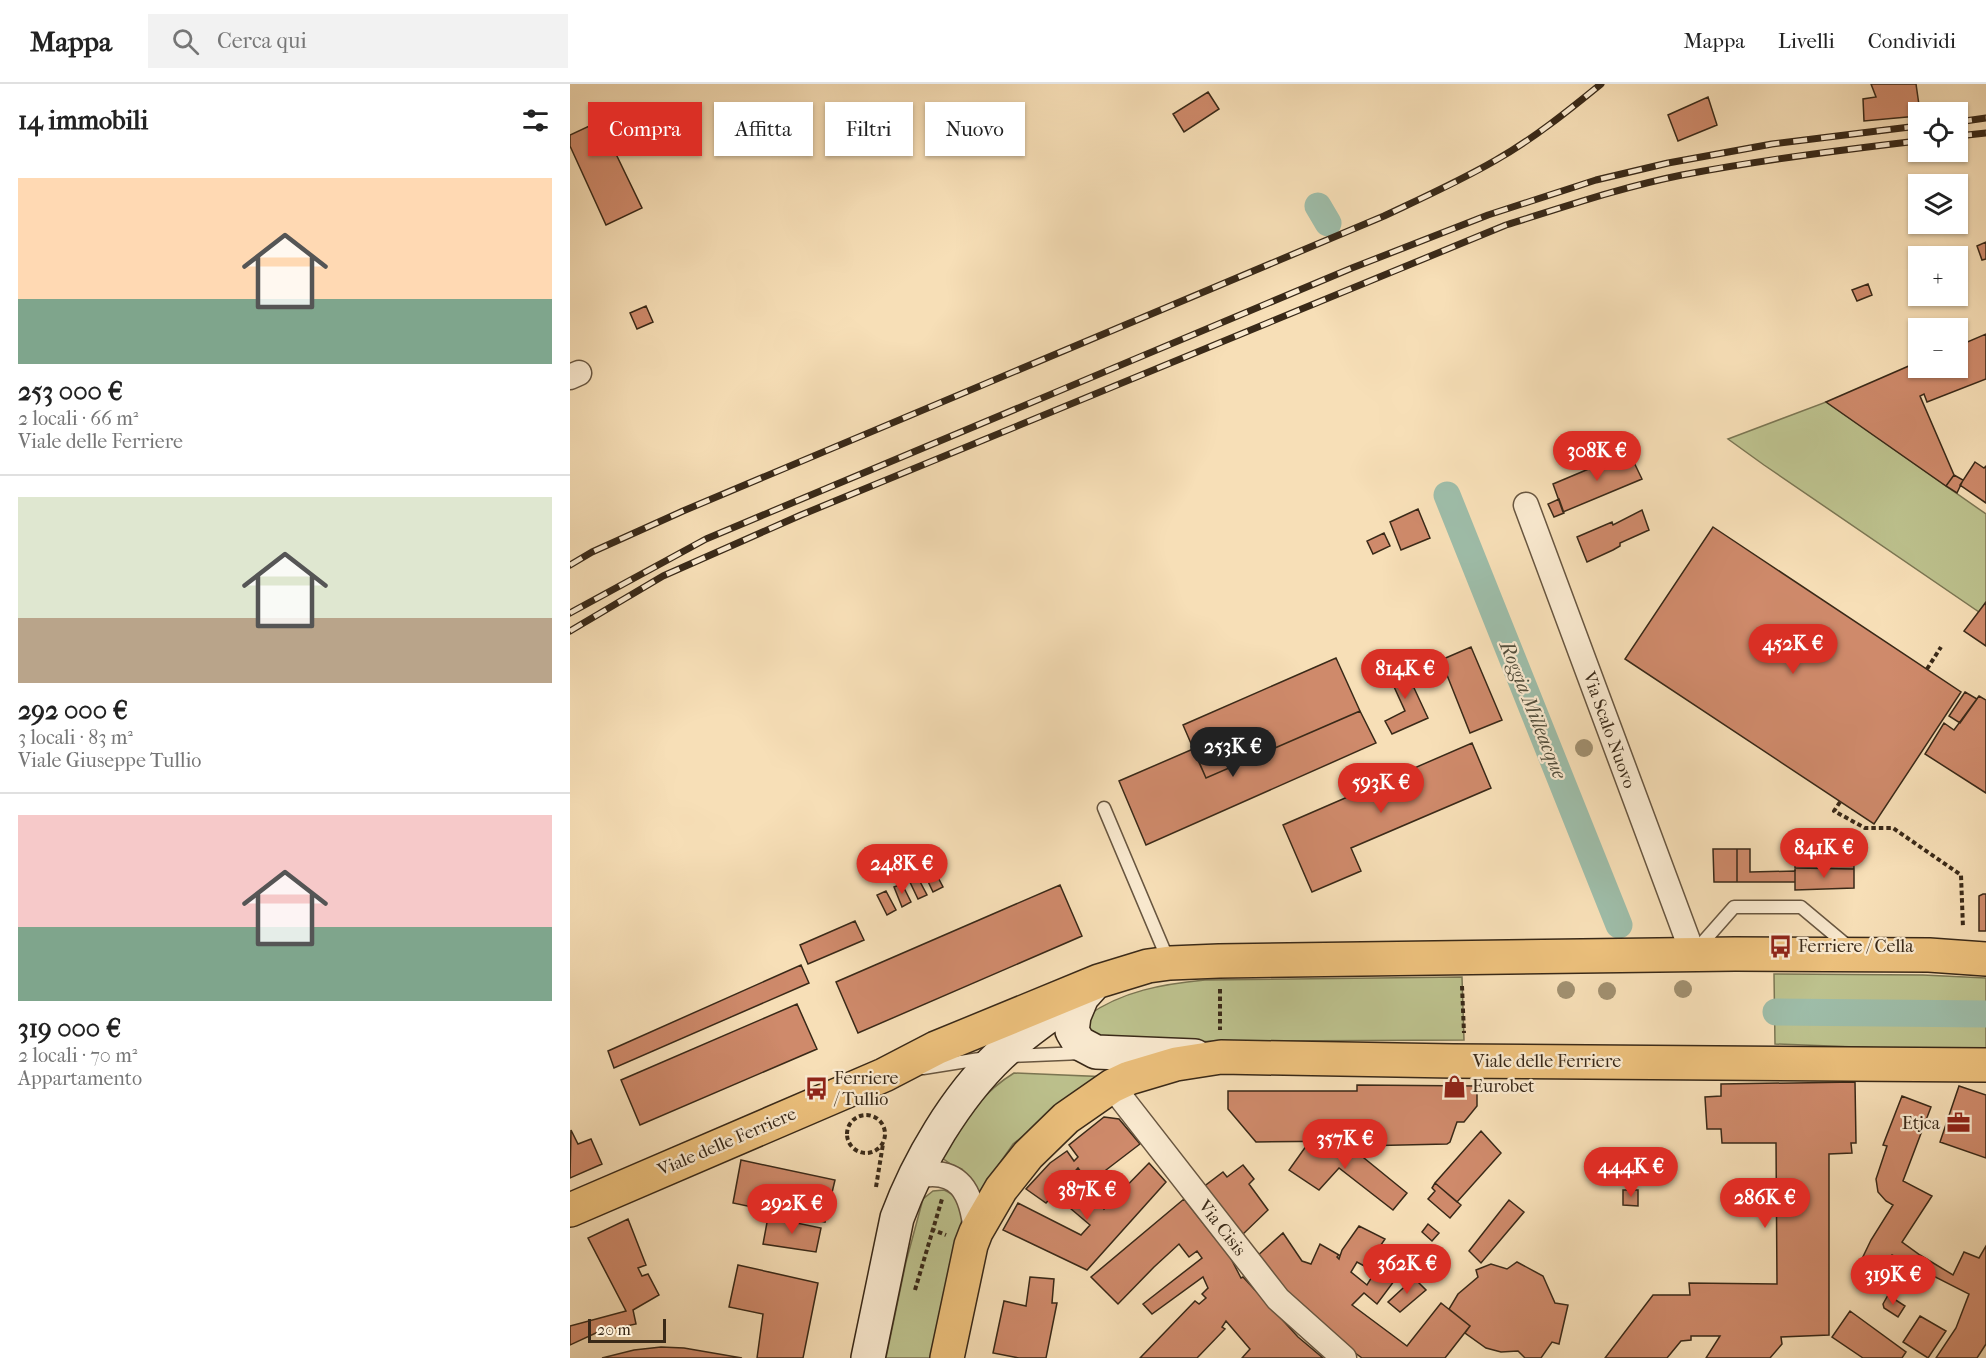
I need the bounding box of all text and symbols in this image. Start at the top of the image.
search box [148,14,568,68]
text: Mappa [30,25,112,58]
icon: search [169,25,202,58]
text: Cerca qui [217,28,307,54]
text: Mappa [1684,29,1745,53]
text: Livelli [1778,29,1835,53]
text: Condividi [1868,29,1956,53]
chip: Compra [588,102,702,156]
chip: Affitta [714,102,813,156]
chip: Filtri [825,102,913,156]
chip: Nuovo [925,102,1025,156]
map controls [1908,102,1968,378]
button: locate [1908,102,1968,162]
icon: filters [519,104,552,137]
text: 14 immobili [18,105,148,136]
button: layers [1908,174,1968,234]
icon: home [231,217,339,325]
button: + [1908,246,1968,306]
button: − [1908,318,1968,378]
text: 253 000 € [18,376,123,407]
text: 2 locali · 66 m² [18,407,138,430]
text: Viale delle Ferriere [18,430,183,453]
pin: 308K € [1548,431,1646,482]
text: 308K € [1567,439,1627,462]
icon: home [231,536,339,644]
pin: 452K € [1744,624,1842,675]
text: 452K € [1763,632,1823,655]
water label: Roggia Milleacque [1494,636,1571,783]
pin: 814K € [1356,649,1454,700]
text: 814K € [1375,657,1435,680]
street label: Via Scalo Nuovo [1578,668,1640,791]
text: 292 000 € [18,695,128,726]
text: 3 locali · 83 m² [18,726,133,749]
pin: 253K € [1184,727,1282,778]
text: 253K € [1204,735,1262,758]
text: Viale Giuseppe Tullio [18,749,201,772]
pin: 593K € [1332,763,1430,814]
text: 593K € [1352,771,1410,794]
pin: 841K € [1775,828,1873,879]
text: 841K € [1794,836,1854,859]
pin: 248K € [853,844,951,895]
text: 248K € [871,852,933,875]
icon: home [231,854,339,962]
bus stop icon: Ferriere / Cella [1767,933,1793,959]
place label: Ferriere / Cella [1798,936,1914,957]
text: 319 000 € [18,1013,121,1044]
text: 2 locali · 70 m² [18,1044,137,1067]
street label: Viale delle Ferriere [1472,1051,1621,1072]
text: Appartamento [18,1067,142,1090]
place label: Ferriere / Tullio [833,1068,898,1110]
shop icon: Eurobet [1441,1073,1467,1099]
bus stop icon: Ferriere / Tullio [803,1075,829,1101]
place label: Eurobet [1472,1076,1535,1097]
street label: Viale delle Ferriere [654,1103,800,1181]
office icon: Etjca [1945,1110,1971,1136]
place label: Etjca [1902,1113,1941,1134]
pin: 357K € [1296,1119,1394,1170]
text: 357K € [1316,1127,1374,1150]
pin: 444K € [1582,1147,1680,1198]
text: 444K € [1598,1155,1664,1178]
pin: 387K € [1038,1170,1136,1221]
text: 387K € [1058,1178,1116,1201]
pin: 286K € [1716,1178,1814,1229]
pin: 292K € [743,1184,841,1235]
text: 286K € [1734,1186,1796,1209]
text: 292K € [761,1192,823,1215]
street label: Via Cisis [1193,1195,1251,1260]
pin: 362K € [1358,1244,1456,1295]
text: 362K € [1377,1252,1437,1275]
pin: 319K € [1844,1255,1942,1306]
text: 319K € [1865,1263,1921,1286]
scale bar [588,1316,666,1344]
text: 20 m [597,1320,631,1339]

